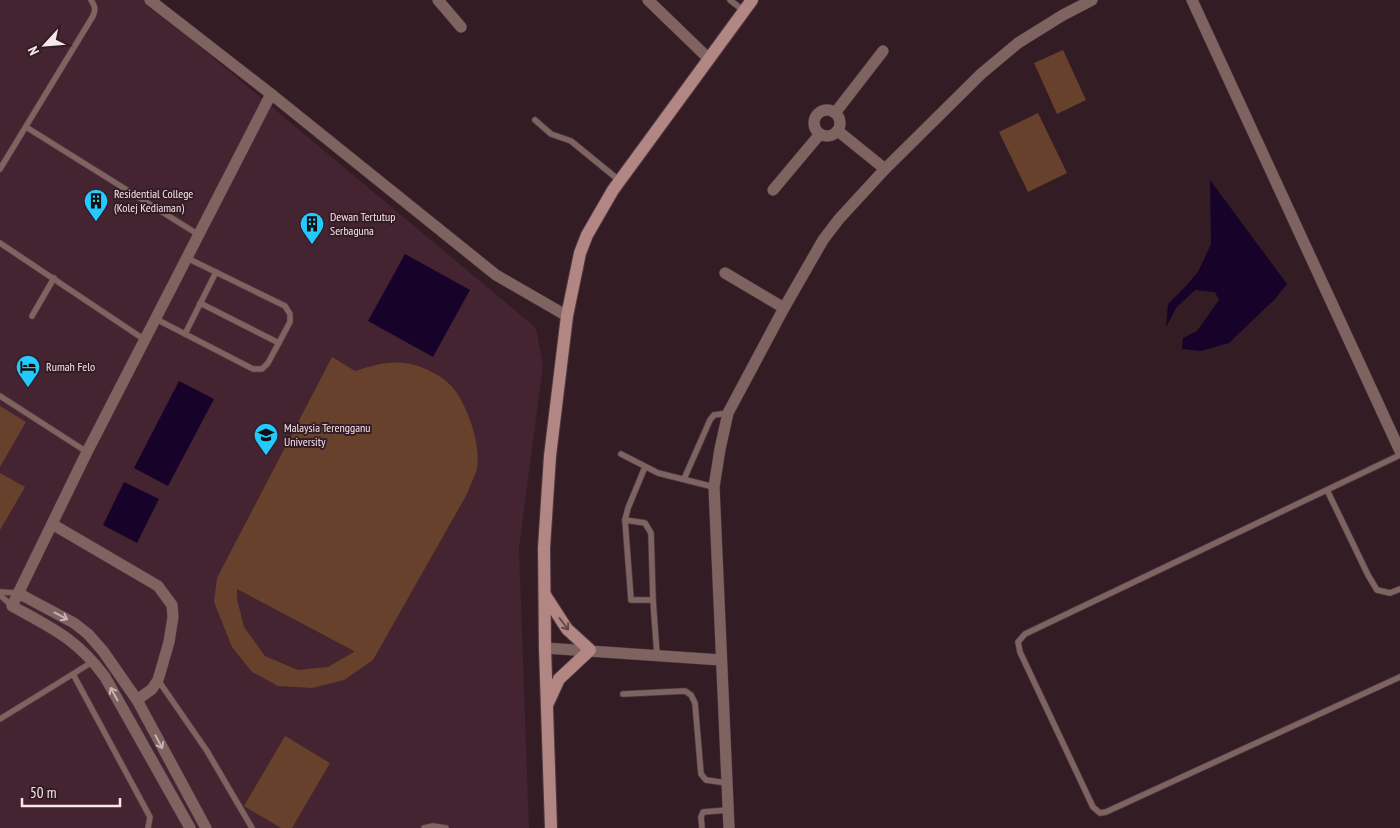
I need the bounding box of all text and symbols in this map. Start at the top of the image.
north arrow [20,20,70,70]
text: N [24,43,43,58]
place label: Residential College (Kolej Kediaman) [114,186,193,215]
building icon: Residential College (Kolej Kediaman) [83,188,109,222]
place label: Dewan Tertutup Serbaguna [330,209,395,238]
building icon: Dewan Tertutup Serbaguna [299,211,325,245]
hotel icon: Rumah Felo [15,354,41,388]
place label: Rumah Felo [46,359,95,374]
place label: Malaysia Terengganu University [284,420,371,449]
school or university icon: Malaysia Terengganu University [253,422,279,456]
one-way arrow [53,612,68,621]
one-way arrow [558,617,569,630]
one-way arrow [109,687,119,702]
one-way arrow [155,734,164,749]
scale bar [22,776,120,808]
text: 50 m [30,783,56,802]

